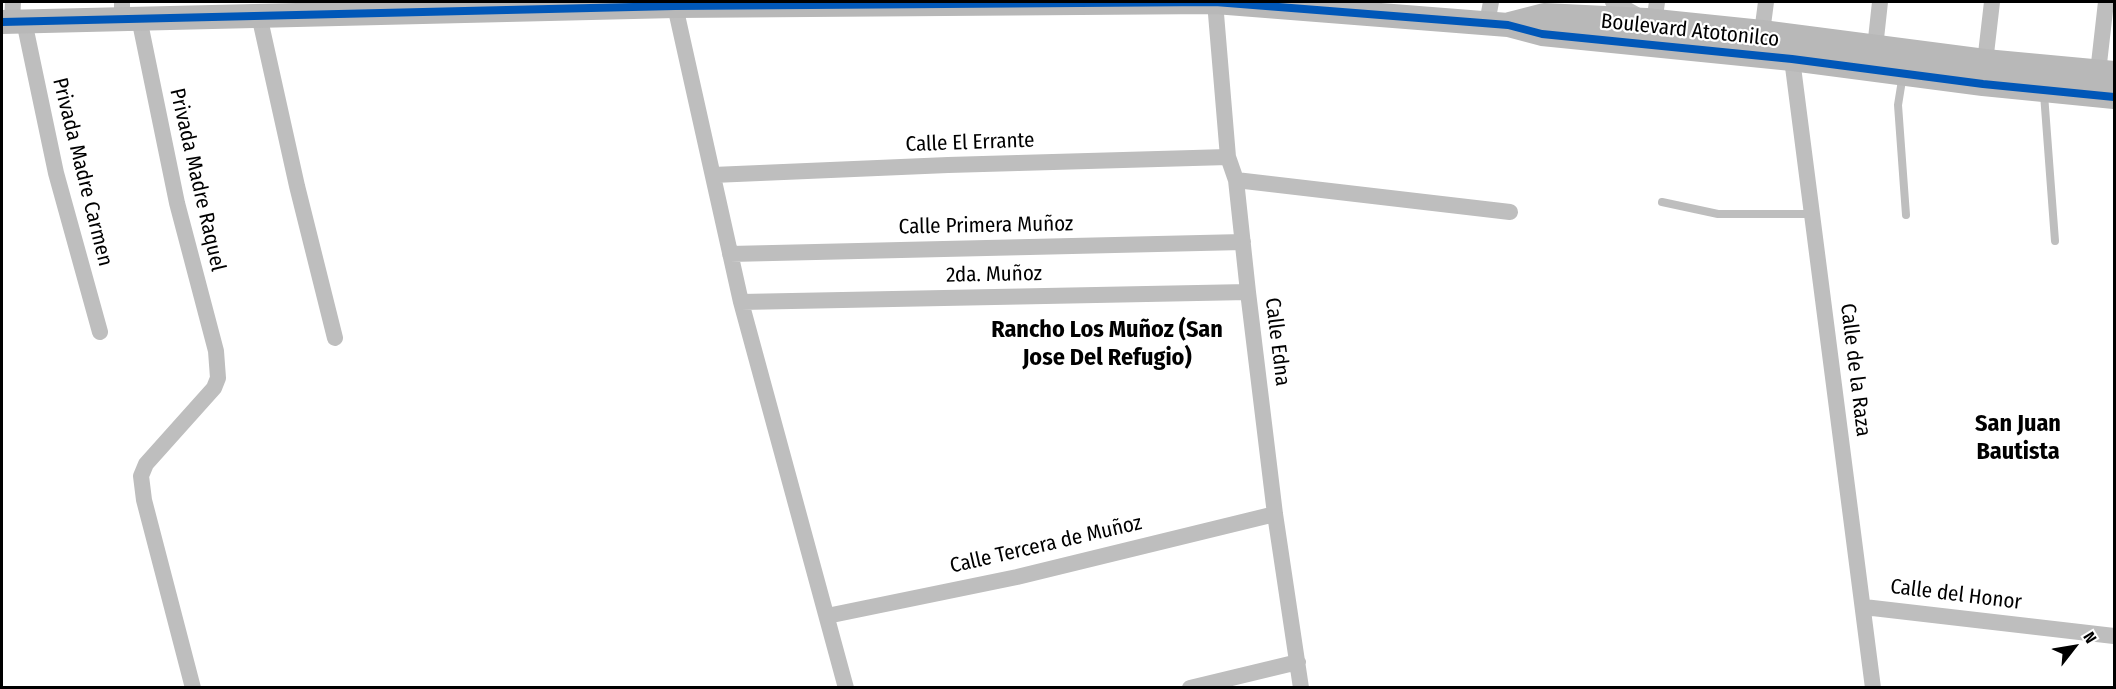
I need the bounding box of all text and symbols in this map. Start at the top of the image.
street label: Boulevard Atotonilco [1600,9,1780,53]
street label: Privada Madre Carmen [46,75,118,269]
street label: Privada Madre Raquel [164,86,230,274]
street label: Calle El Errante [905,128,1035,158]
street label: Calle Primera Muñoz [898,212,1074,240]
street label: 2da. Muñoz [946,262,1042,288]
street label: Calle Edna [1259,296,1295,388]
street label: Calle de la Raza [1834,302,1876,438]
district label: Rancho Los Muñoz (San Jose Del Refugio) [991,316,1223,372]
district label: San Juan Bautista [1975,410,2061,466]
street label: Calle Tercera de Muñoz [948,511,1144,579]
street label: Calle del Honor [1889,574,2023,616]
north arrow [2044,617,2104,677]
text: N [2079,628,2100,646]

